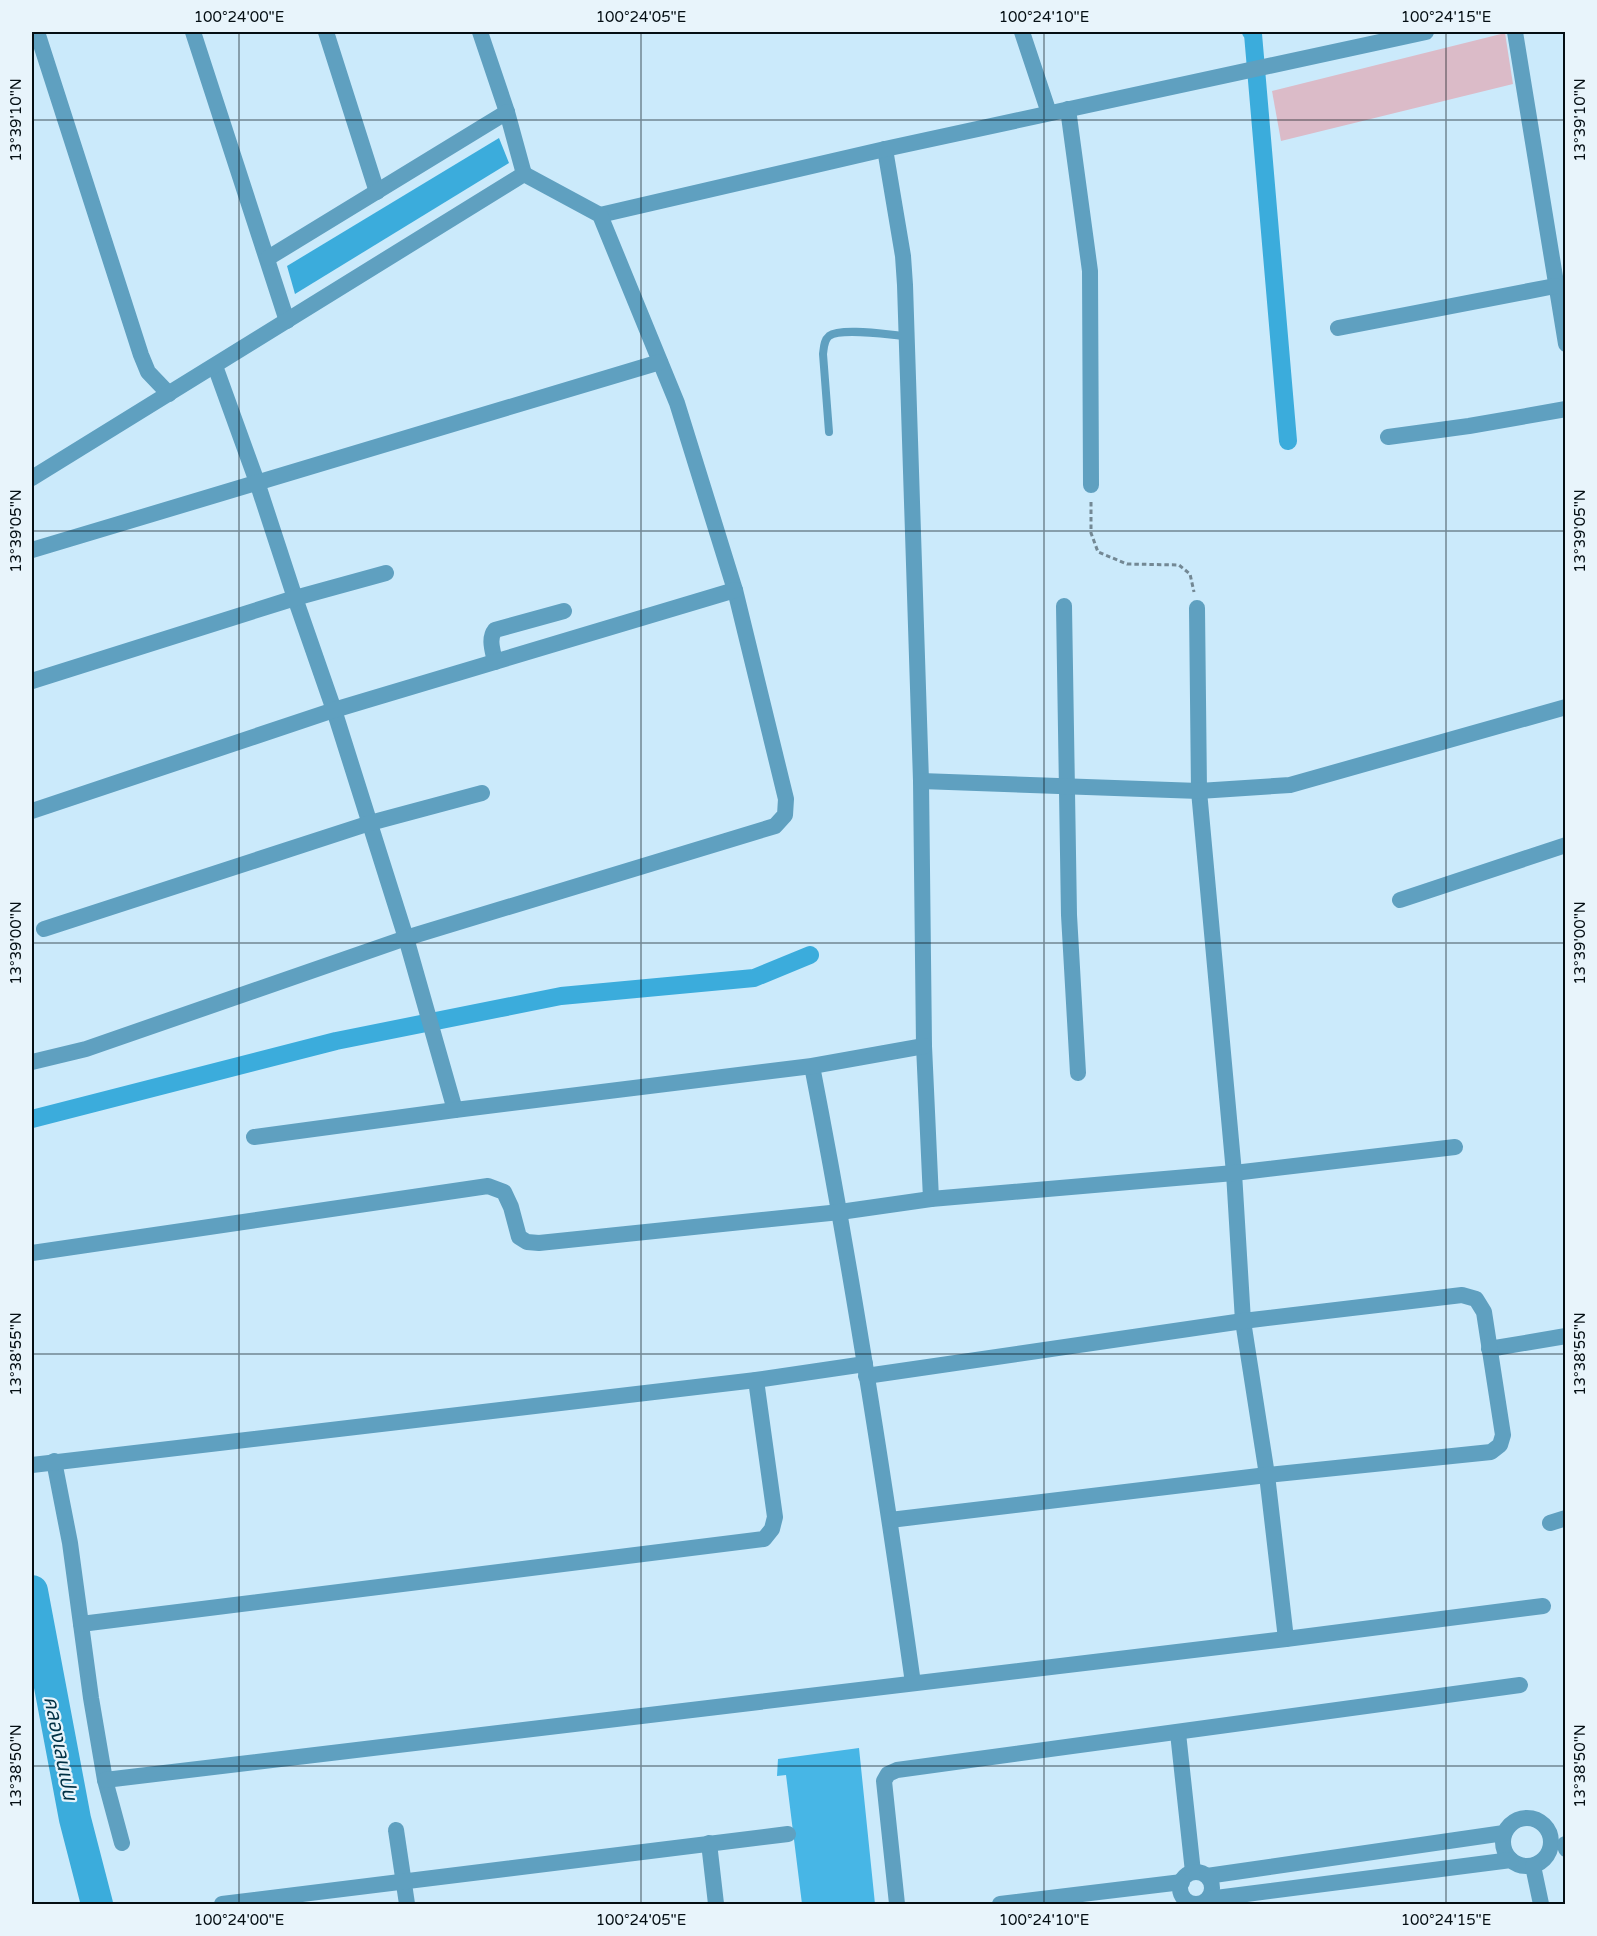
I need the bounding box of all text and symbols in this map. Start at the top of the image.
text: 100°24'00"E [194,8,284,26]
text: 100°24'05"E [596,8,686,26]
text: 100°24'10"E [999,8,1089,26]
text: 100°24'15"E [1401,8,1491,26]
text: 13°39'10"N [7,78,25,162]
text: 13°39'10"N [1571,78,1589,162]
text: 13°39'05"N [7,489,25,573]
text: 13°39'05"N [1571,489,1589,573]
text: 13°39'00"N [7,901,25,985]
text: 13°39'00"N [1571,901,1589,985]
text: 13°38'55"N [7,1312,25,1396]
text: 13°38'55"N [1571,1312,1589,1396]
water label: คลองเลนเปน [38,1694,82,1804]
text: 13°38'50"N [7,1724,25,1808]
text: 13°38'50"N [1571,1724,1589,1808]
text: 100°24'00"E [194,1911,284,1929]
text: 100°24'05"E [596,1911,686,1929]
text: 100°24'10"E [999,1911,1089,1929]
text: 100°24'15"E [1401,1911,1491,1929]

